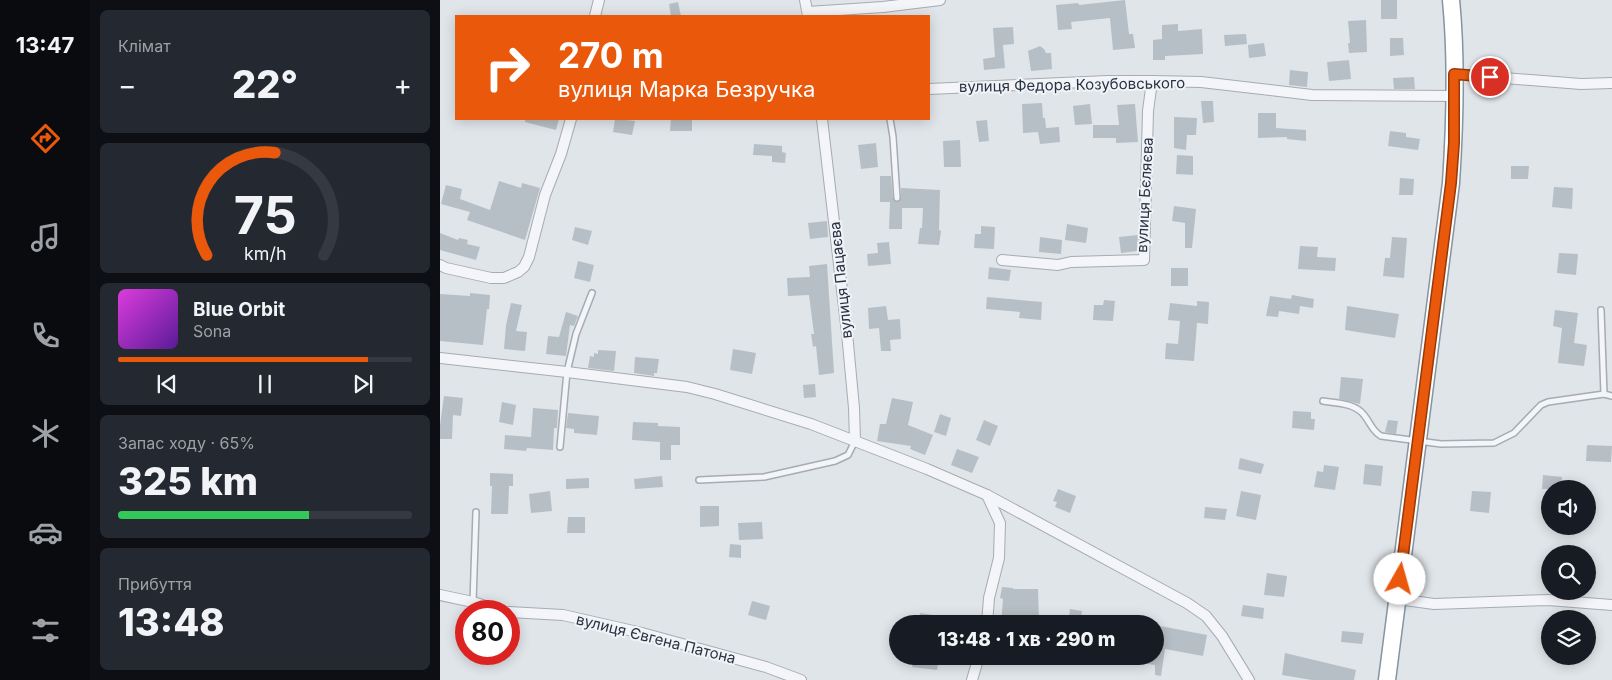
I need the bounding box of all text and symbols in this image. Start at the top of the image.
text: 13:47 [16,32,74,58]
text: 270 m [558,34,664,76]
icon: right [475,35,540,100]
text: Клімат [118,36,171,56]
pin [1469,56,1511,98]
text: 22° [232,61,298,107]
icon: arrive [1476,63,1504,91]
text: − [118,68,137,102]
text: + [393,68,412,102]
street label: вулиця Федора Козубовського [959,73,1185,96]
text: вулиця Марка Безручка [558,76,815,102]
icon: directions [28,121,63,156]
street label: вулиця Бєляєва [1132,137,1157,253]
text: 75 [234,184,296,247]
icon: music [28,220,63,255]
street label: вулиця Пацаєва [825,221,856,339]
text: km/h [244,243,286,264]
text: Blue Orbit [193,298,285,321]
icon: phone [28,318,63,353]
text: Sona [193,321,231,341]
icon: previous [153,370,181,398]
icon: pause [251,370,279,398]
icon: next [349,370,377,398]
icon: climate [28,416,63,451]
text: Запас ходу · 65% [118,433,255,453]
text: 325 km [118,458,258,504]
map controls [1541,480,1596,665]
button: sound [1541,480,1596,535]
icon: car [28,515,63,550]
button: search [1541,545,1596,600]
position arrow [1373,552,1425,604]
text: Прибуття [118,574,192,594]
text: 13:48 [118,599,225,645]
speed limit sign: 80 [455,600,520,665]
street label: вулиця Євгена Патона [574,609,738,668]
button: layers [1541,610,1596,665]
icon: filters [28,613,63,648]
text: 13:48 · 1 хв · 290 m [938,628,1115,651]

